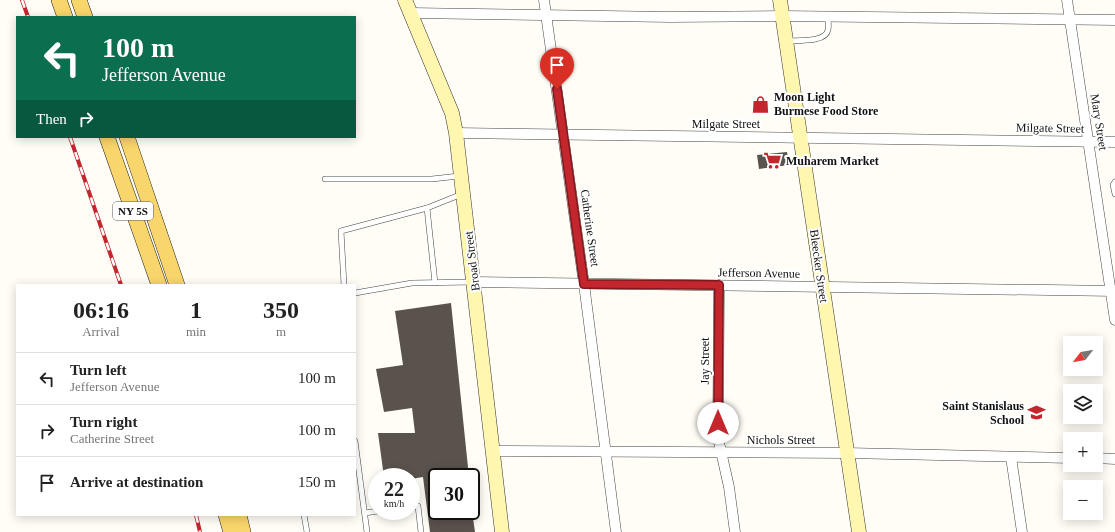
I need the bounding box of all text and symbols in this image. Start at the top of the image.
icon: left [36,32,88,84]
text: 100 m [102,32,174,63]
pin [540,48,574,89]
icon: arrive [546,54,568,76]
text: Jefferson Avenue [102,65,226,85]
place label: Moon Light Burmese Food Store [774,90,879,118]
street label: Mary Street [1088,93,1110,152]
shop icon: Moon Light Burmese Food Store [751,94,771,114]
icon: right [75,108,97,130]
text: Then [36,111,67,127]
street label: Milgate Street [692,117,761,131]
street label: Milgate Street [1016,120,1085,136]
supermarket icon: Muharem Market [763,151,783,171]
place label: Muharem Market [786,154,879,168]
street label: Catherine Street [578,189,602,268]
road number: NY 5S [113,202,153,220]
street label: Bleecker Street [807,229,831,304]
street label: Broad Street [461,230,483,292]
street label: Jefferson Avenue [718,265,800,281]
text: 06:16 [73,297,129,323]
text: 1 [190,297,202,323]
text: 350 [263,297,299,323]
text: Arrival [82,324,120,339]
text: min [186,324,206,339]
text: m [276,324,286,339]
north arrow [1063,336,1103,376]
map controls [1063,336,1103,520]
street label: Jay Street [698,337,712,385]
text: Turn left [70,362,127,378]
icon: left [36,368,58,390]
text: 100 m [298,370,336,386]
text: Jefferson Avenue [70,379,159,394]
button: layers [1063,384,1103,424]
place label: Saint Stanislaus School [942,399,1025,427]
position arrow [697,402,739,444]
school or university icon: Saint Stanislaus School [1027,403,1047,423]
text: Turn right [70,414,137,430]
icon: right [36,420,58,442]
text: 100 m [298,422,336,438]
text: Catherine Street [70,431,154,446]
button: + [1063,432,1103,472]
street label: Nichols Street [747,433,816,447]
speed limit sign: 30 [428,468,480,520]
icon: arrive [36,472,58,494]
text: Arrive at destination [70,474,203,490]
text: 150 m [298,474,336,490]
text: 22 [384,478,404,500]
button: − [1063,480,1103,520]
text: km/h [384,498,404,509]

